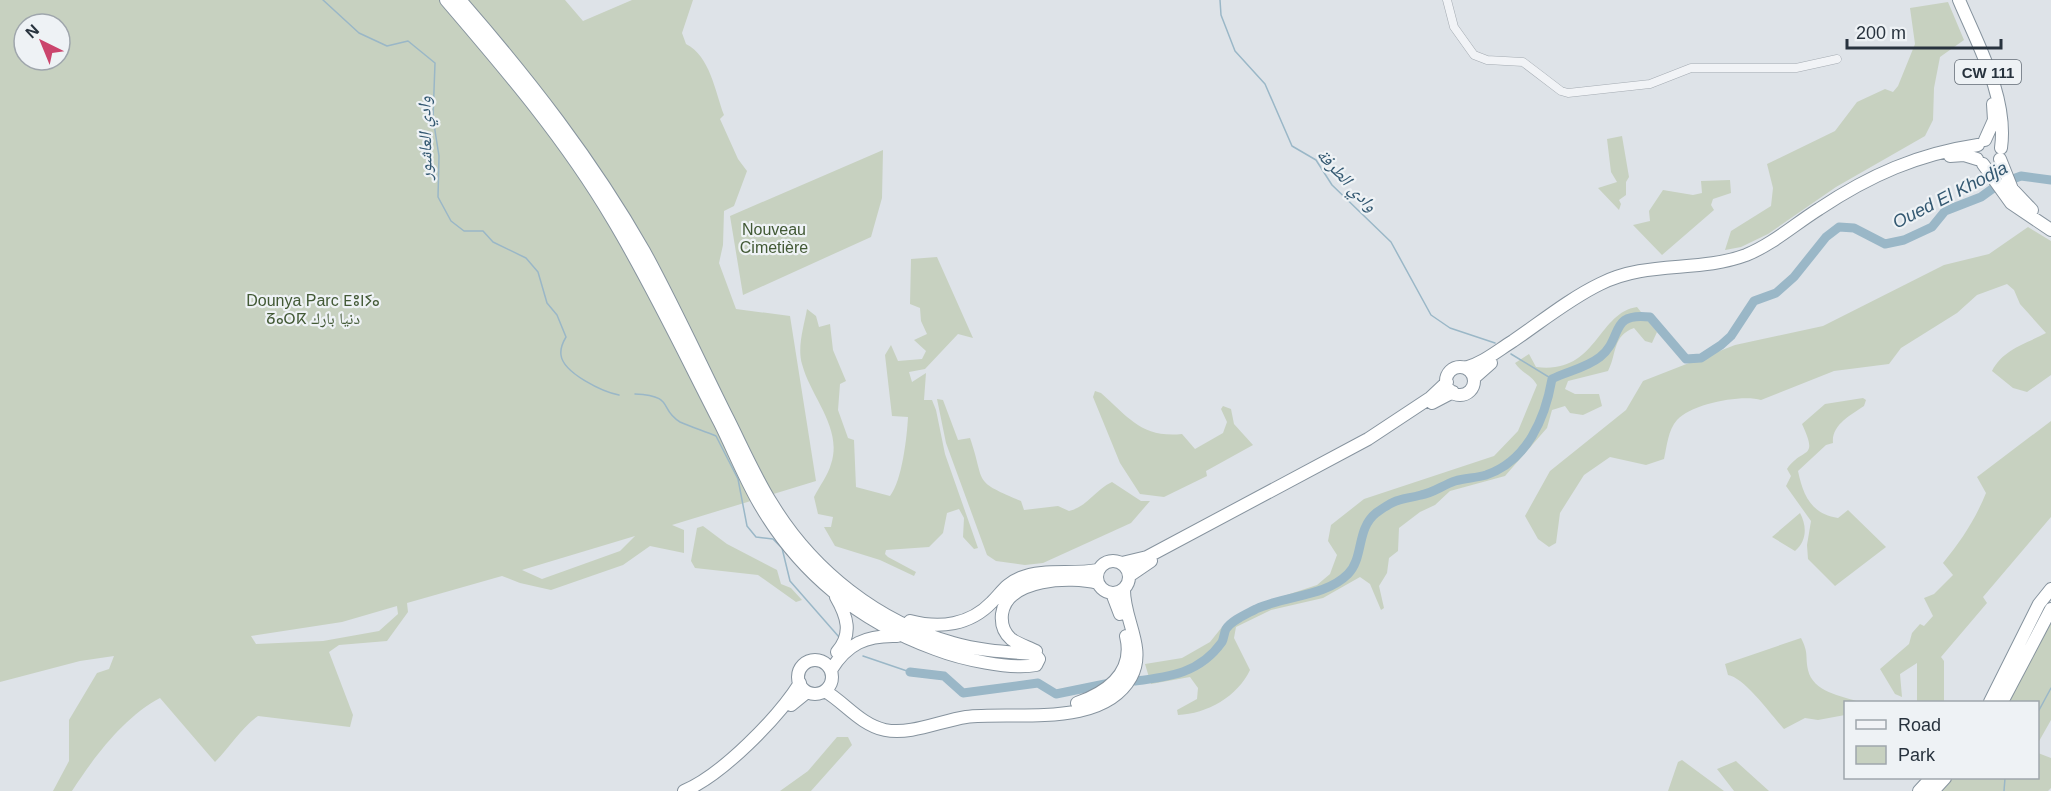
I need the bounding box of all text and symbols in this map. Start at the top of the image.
north arrow [12,12,72,72]
scale bar [1847,12,2002,50]
text: N [22,21,42,42]
text: 200 m [1856,23,1906,43]
road number: CW 111 [1955,60,2021,84]
water label: وادي العاشور [414,95,440,182]
water label: وادي الطرفة [1310,144,1382,219]
water label: Oued El Khodja [1889,157,2011,233]
park label: Nouveau Cimetière [740,221,808,256]
park label: Dounya Parc ⴹⵓⵏⵢⴰ ⵒⴰⵔⴽ دنيا بارك [246,292,380,328]
legend [1844,701,2039,779]
text: Road [1898,715,1941,735]
text: Park [1898,745,1936,765]

